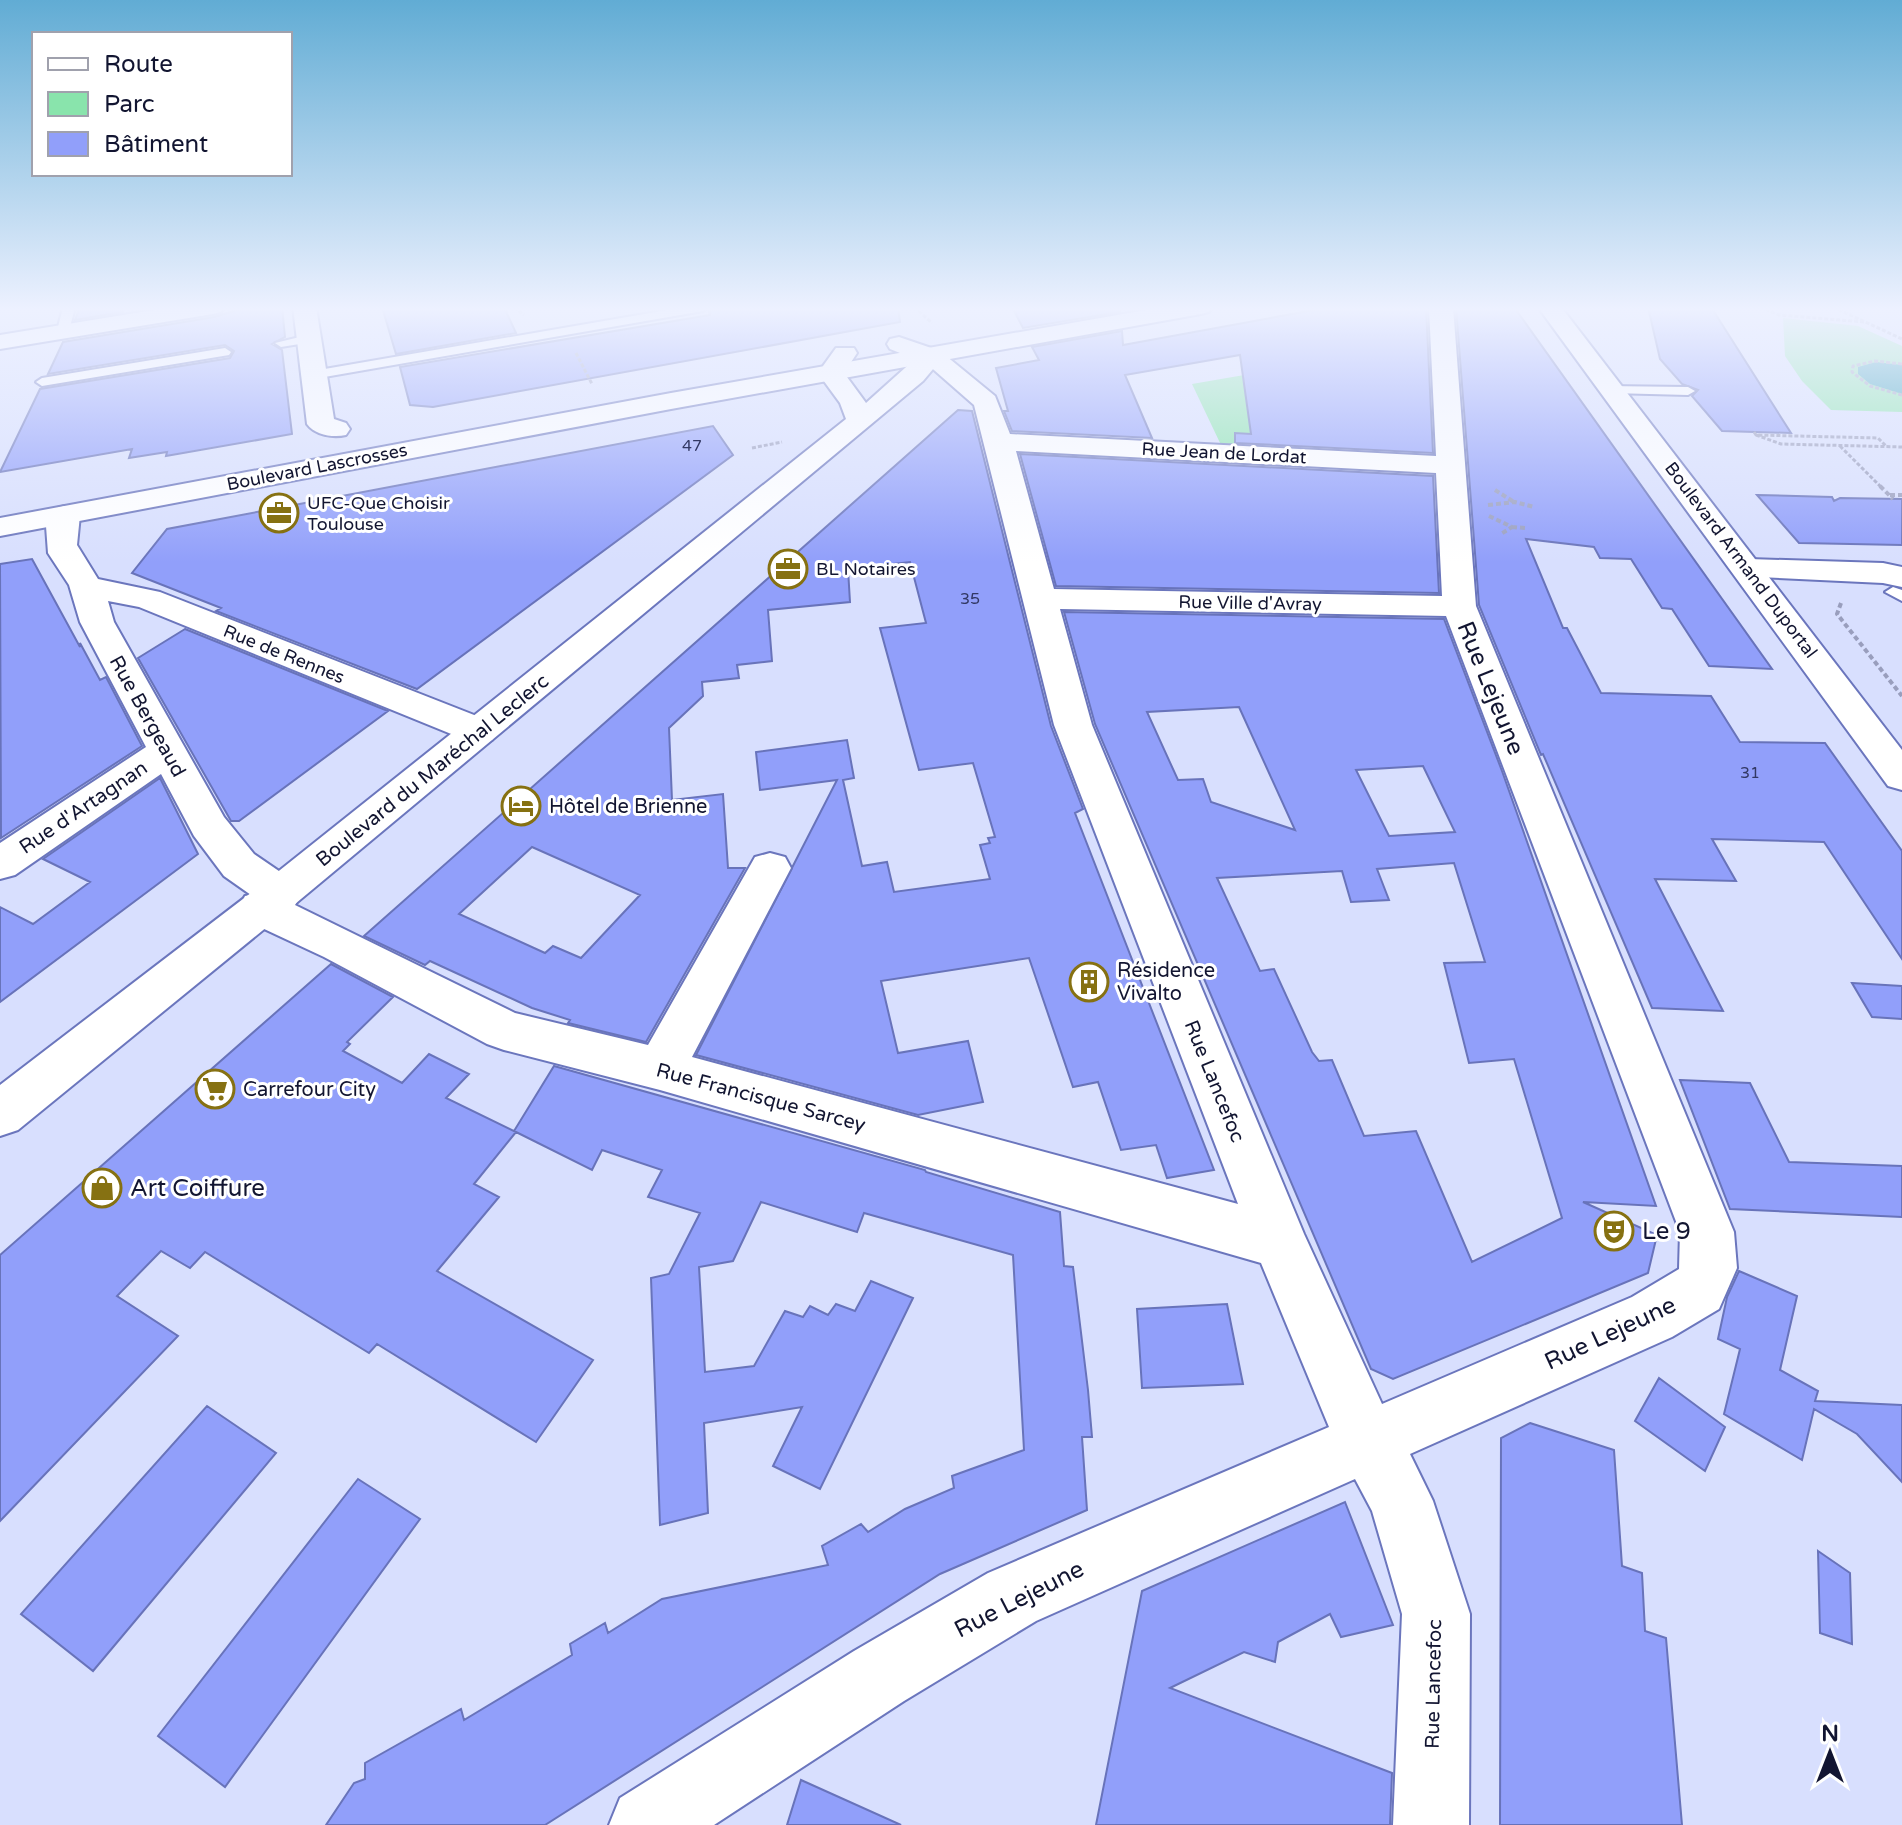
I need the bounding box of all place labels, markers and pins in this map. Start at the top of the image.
office icon: UFC-Que Choisir Toulouse [258,492,300,534]
place label: UFC-Que Choisir Toulouse [307,492,450,535]
office icon: BL Notaires [767,548,809,590]
place label: BL Notaires [816,558,916,580]
hotel icon: Hôtel de Brienne [500,785,542,827]
place label: Hôtel de Brienne [549,795,707,819]
place label: Résidence Vivalto [1117,959,1215,1006]
building icon: Résidence Vivalto [1068,961,1110,1003]
supermarket icon: Carrefour City [194,1068,236,1110]
place label: Carrefour City [243,1078,376,1102]
shop icon: Art Coiffure [81,1167,123,1209]
place label: Art Coiffure [130,1174,265,1203]
theatre icon: Le 9 [1593,1210,1635,1252]
place label: Le 9 [1642,1217,1691,1246]

